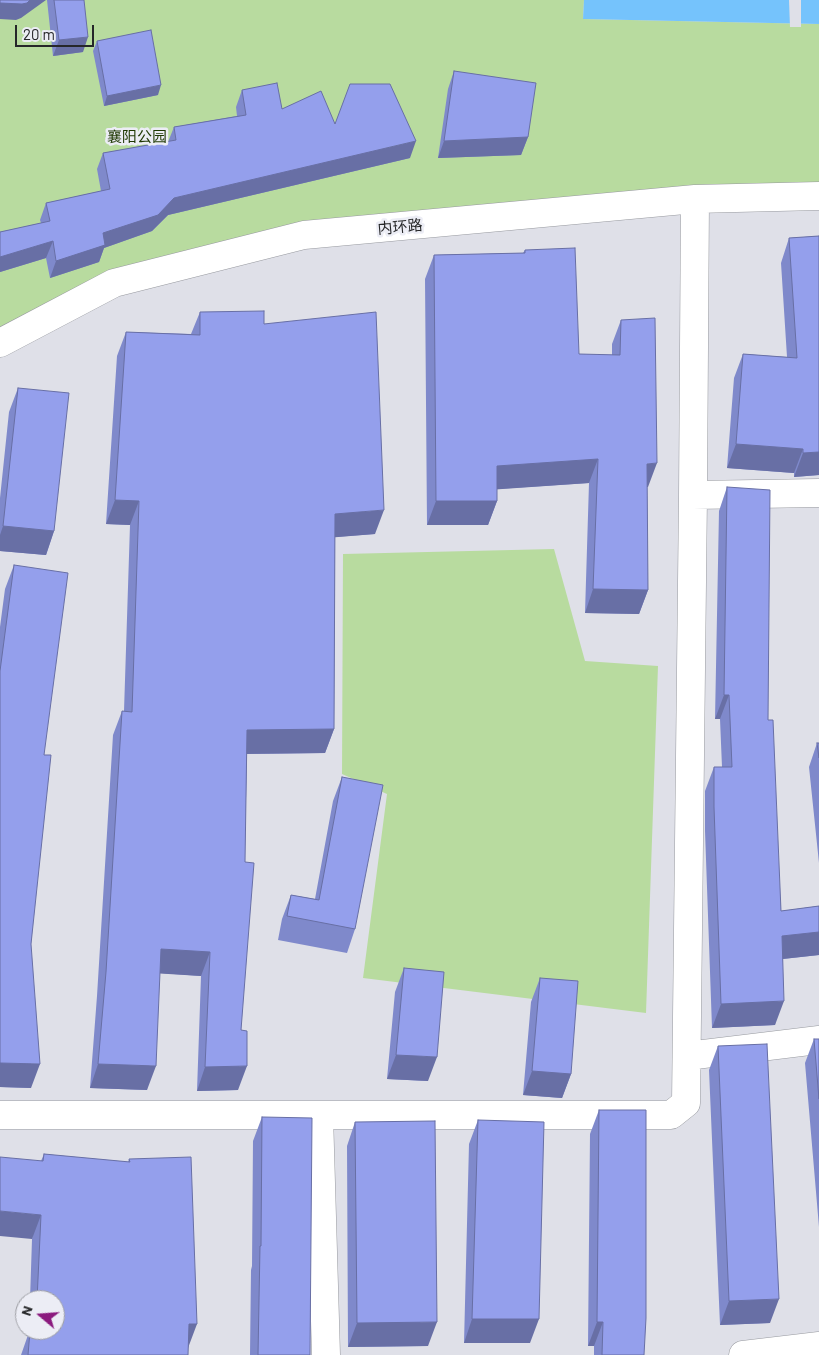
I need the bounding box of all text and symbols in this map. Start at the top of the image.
scale bar [18,15,96,47]
text: 20 m [23,25,55,43]
park label: 襄阳公园 [107,128,167,146]
street label: 内环路 [377,216,423,238]
north arrow [15,1290,65,1340]
text: N [17,1303,36,1318]

